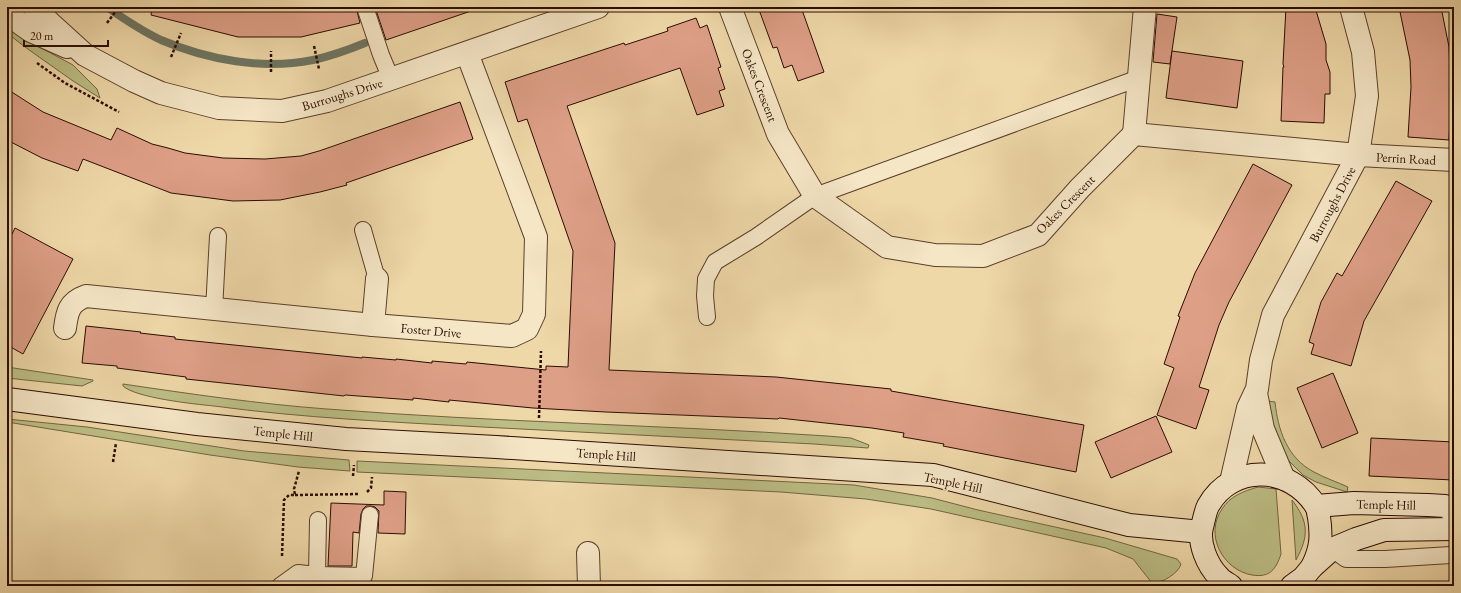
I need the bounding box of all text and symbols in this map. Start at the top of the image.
scale bar [24,22,108,48]
text: 20 m [30,28,54,44]
street label: Oakes Crescent [738,46,781,124]
street label: Burroughs Drive [300,74,384,115]
street label: Perrin Road [1375,148,1437,169]
street label: Burroughs Drive [1305,163,1360,245]
street label: Oakes Crescent [1032,171,1099,238]
street label: Foster Drive [400,319,462,342]
street label: Temple Hill [252,422,314,445]
street label: Temple Hill [576,444,636,465]
street label: Temple Hill [922,468,984,497]
street label: Temple Hill [1356,495,1416,514]

